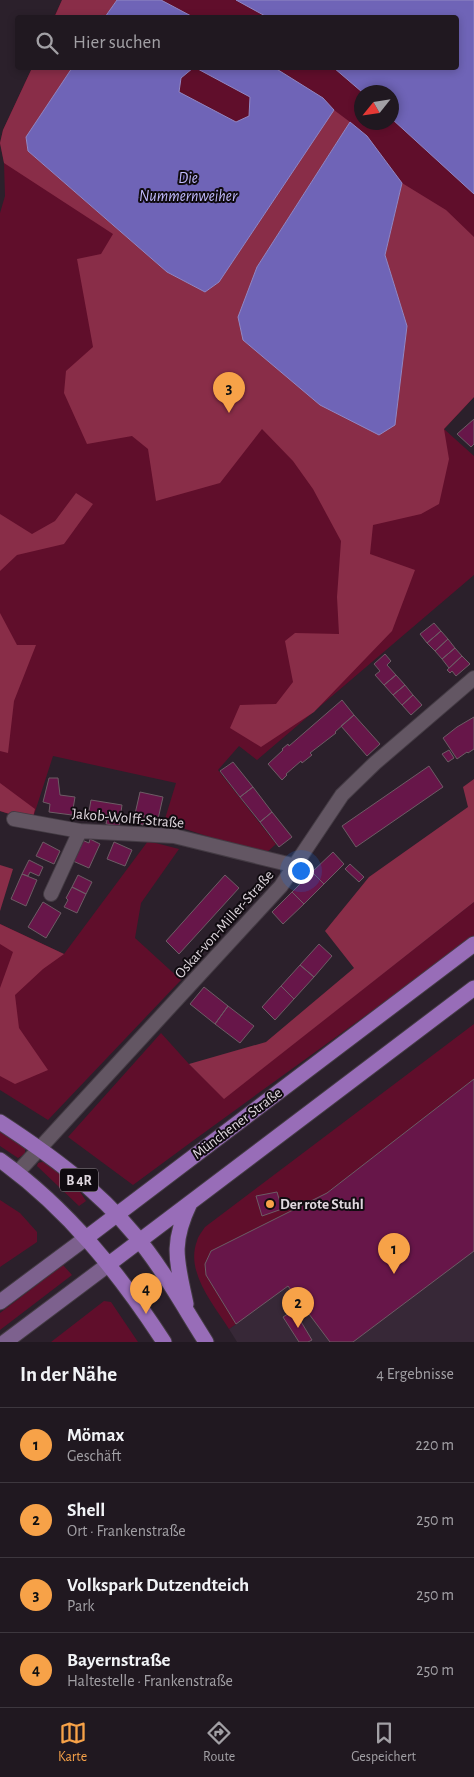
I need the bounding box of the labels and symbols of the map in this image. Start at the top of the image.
north arrow [354,85,399,130]
water label: Die Nummernweiher [139,170,238,204]
pin: 3 [213,372,245,413]
street label: Jakob-Wolff-Straße [71,806,185,831]
your location [288,858,314,884]
street label: Oskar-von-Miller-Straße [172,867,277,981]
street label: Münchener Straße [190,1085,285,1162]
road number: B 4R [60,1168,98,1192]
place label: Der rote Stuhl [280,1197,364,1212]
marker: Der rote Stuhl [264,1198,276,1210]
pin: 1 [378,1233,410,1274]
pin: 4 [130,1273,162,1314]
pin: 2 [282,1287,314,1328]

